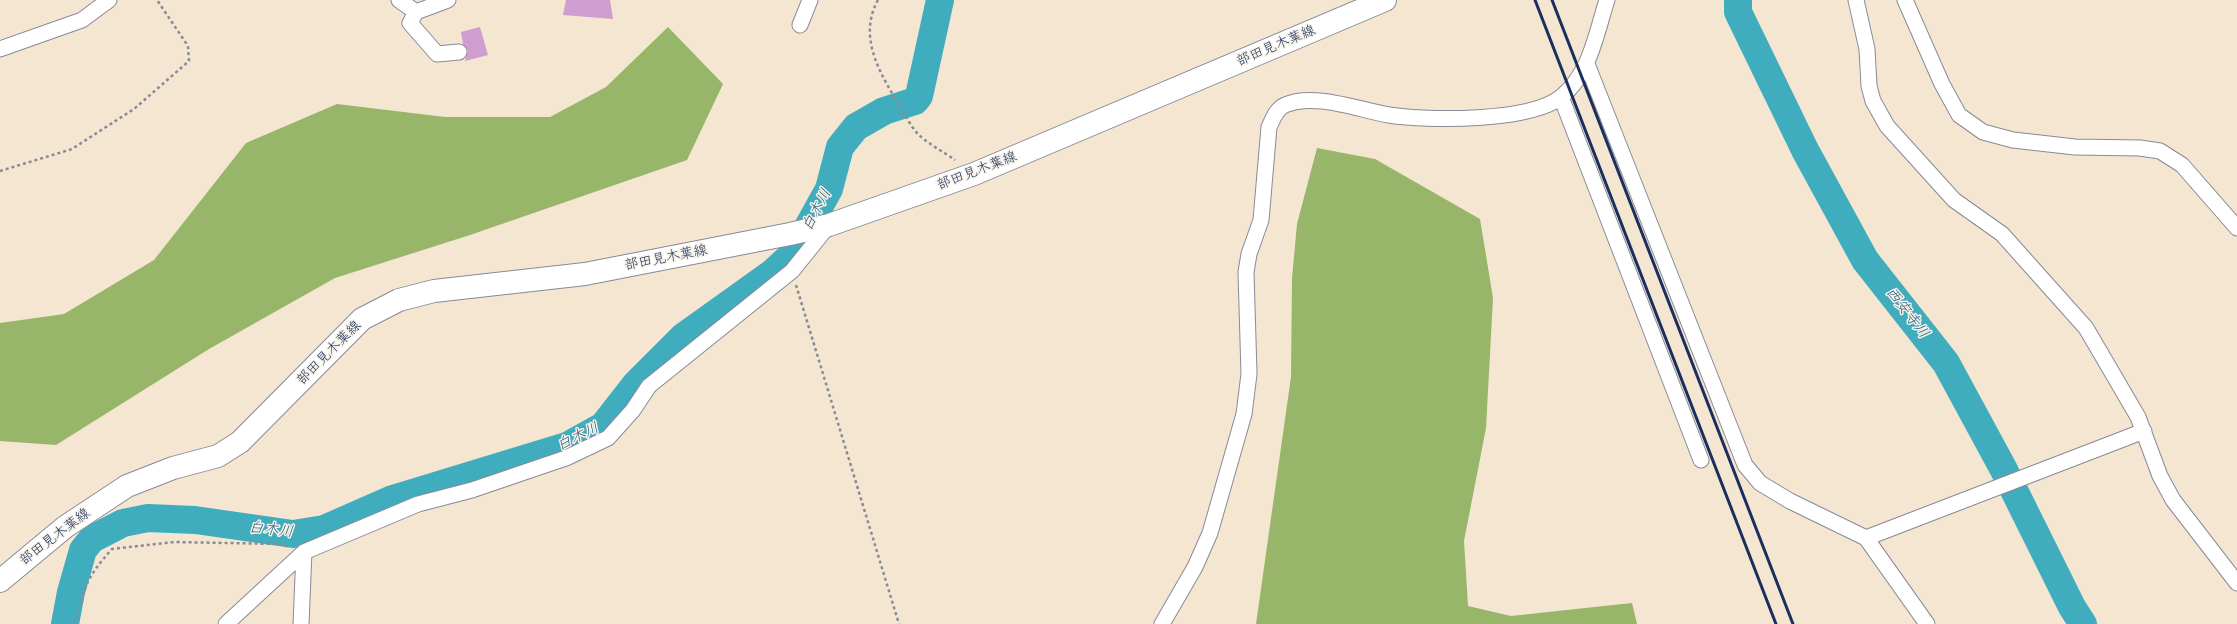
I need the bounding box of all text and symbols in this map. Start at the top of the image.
street label: 部田見木葉線 [1234,22,1318,70]
street label: 部田見木葉線 [935,148,1019,194]
water label: 白木川 [798,186,836,234]
street label: 部田見木葉線 [623,242,709,274]
water label: 西安寺川 [1881,284,1933,342]
street label: 部田見木葉線 [293,317,365,389]
water label: 白木川 [554,419,602,455]
street label: 部田見木葉線 [16,505,94,569]
water label: 白木川 [248,519,294,541]

